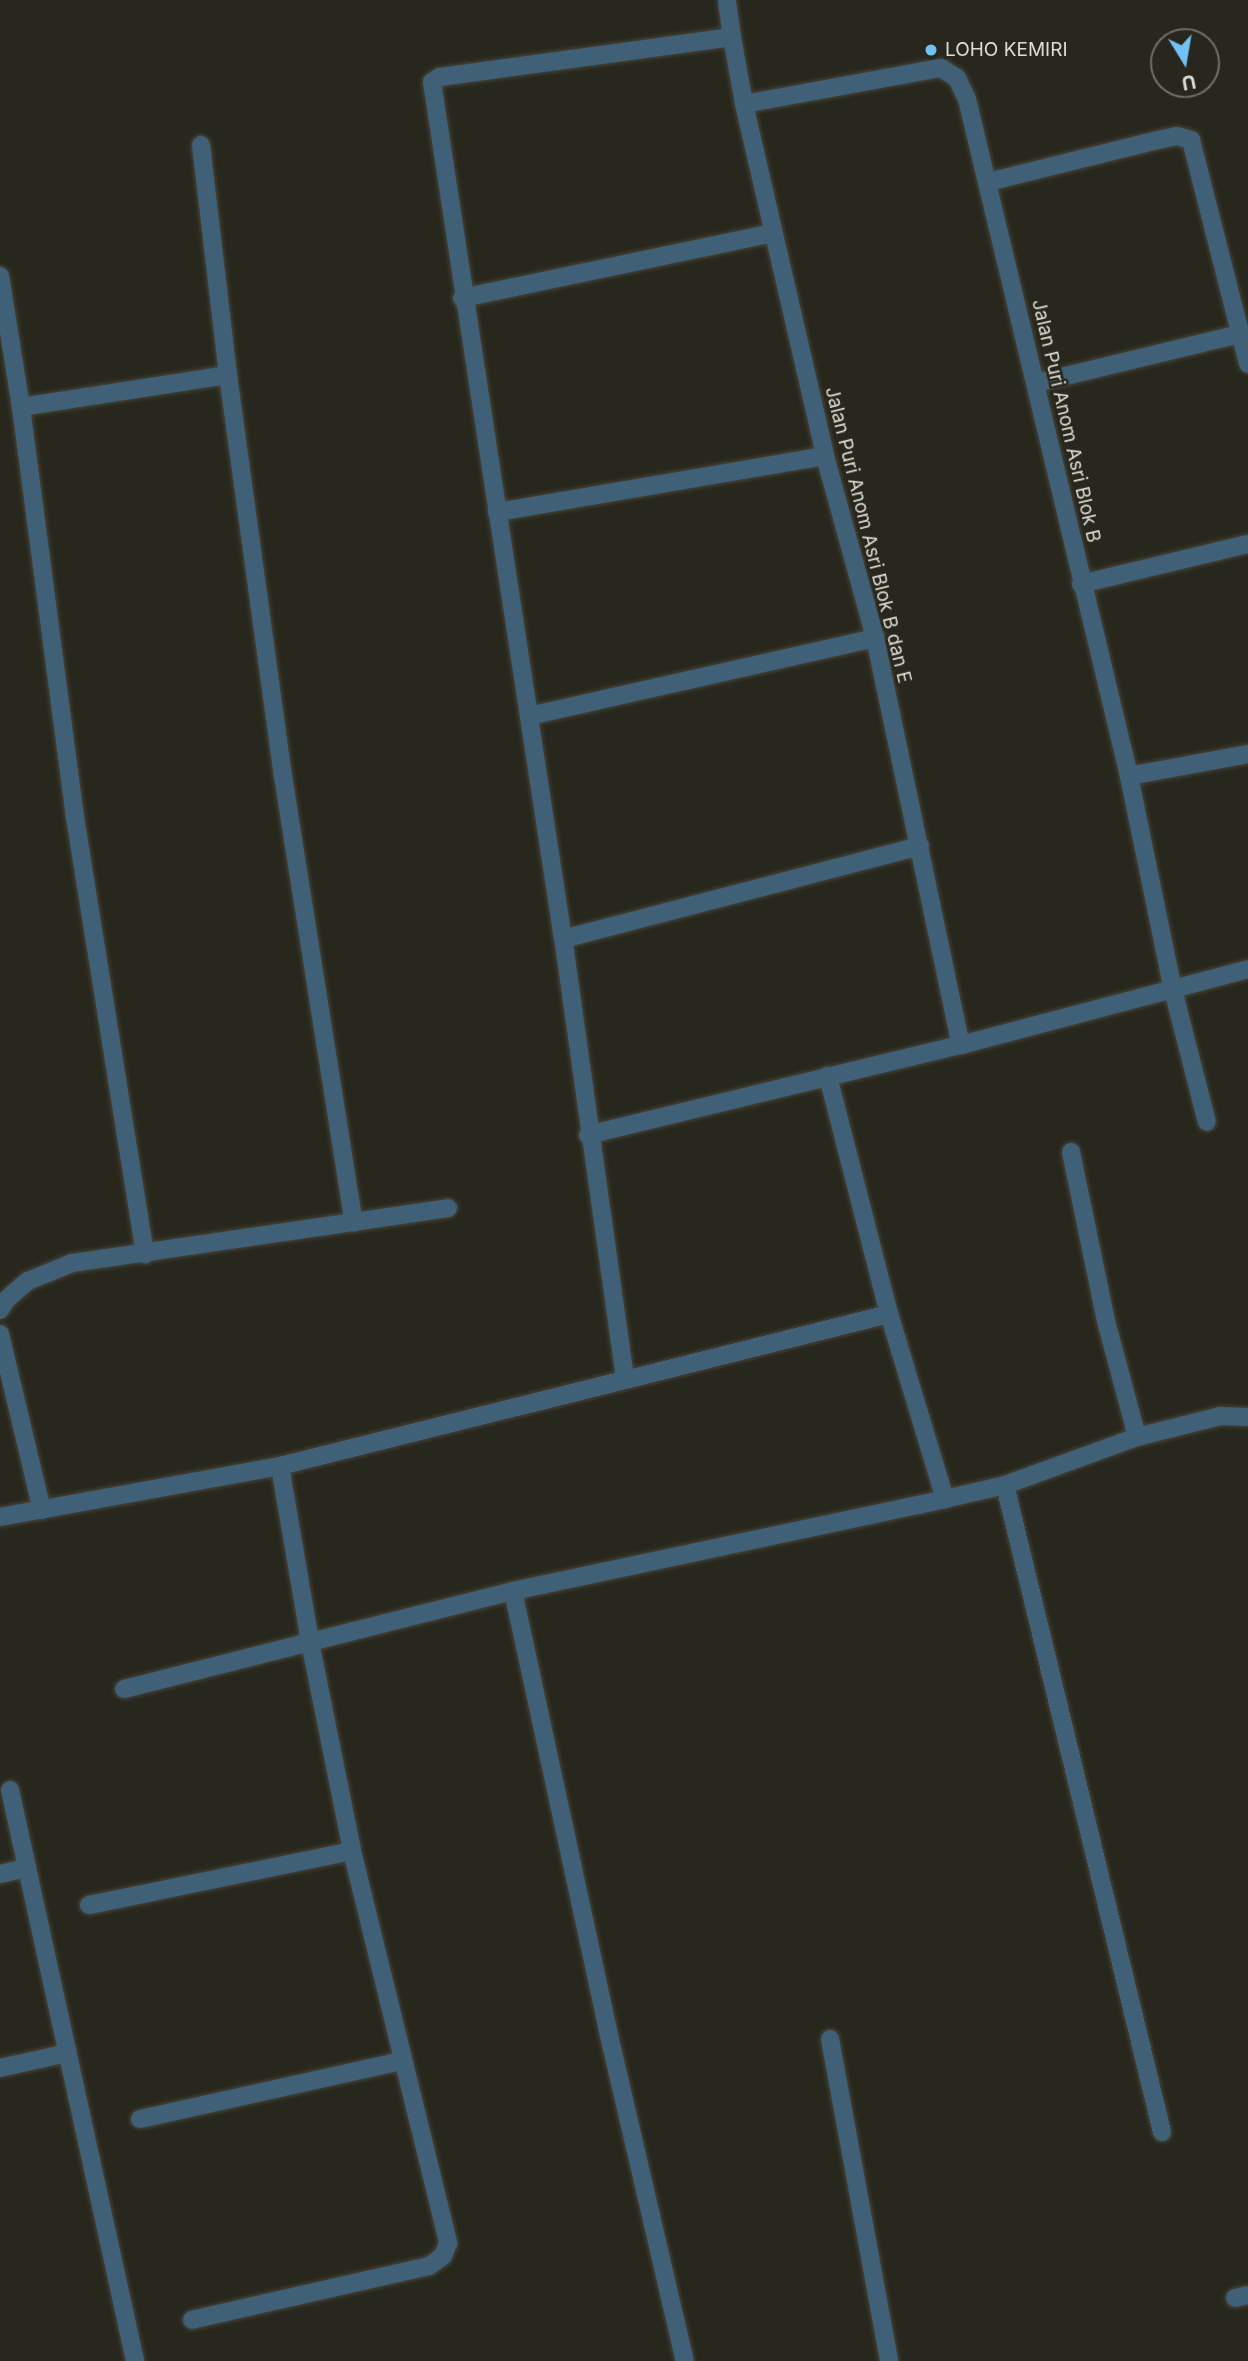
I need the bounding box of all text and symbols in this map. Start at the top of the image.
north arrow [1150,28,1220,98]
place label: LOHO KEMIRI [945,39,1068,61]
marker: LOHO KEMIRI [923,42,939,58]
text: U [1180,70,1198,95]
street label: Jalan Puri Anom Asri Blok B [1027,297,1105,545]
street label: Jalan Puri Anom Asri Blok B dan E [820,384,916,686]

